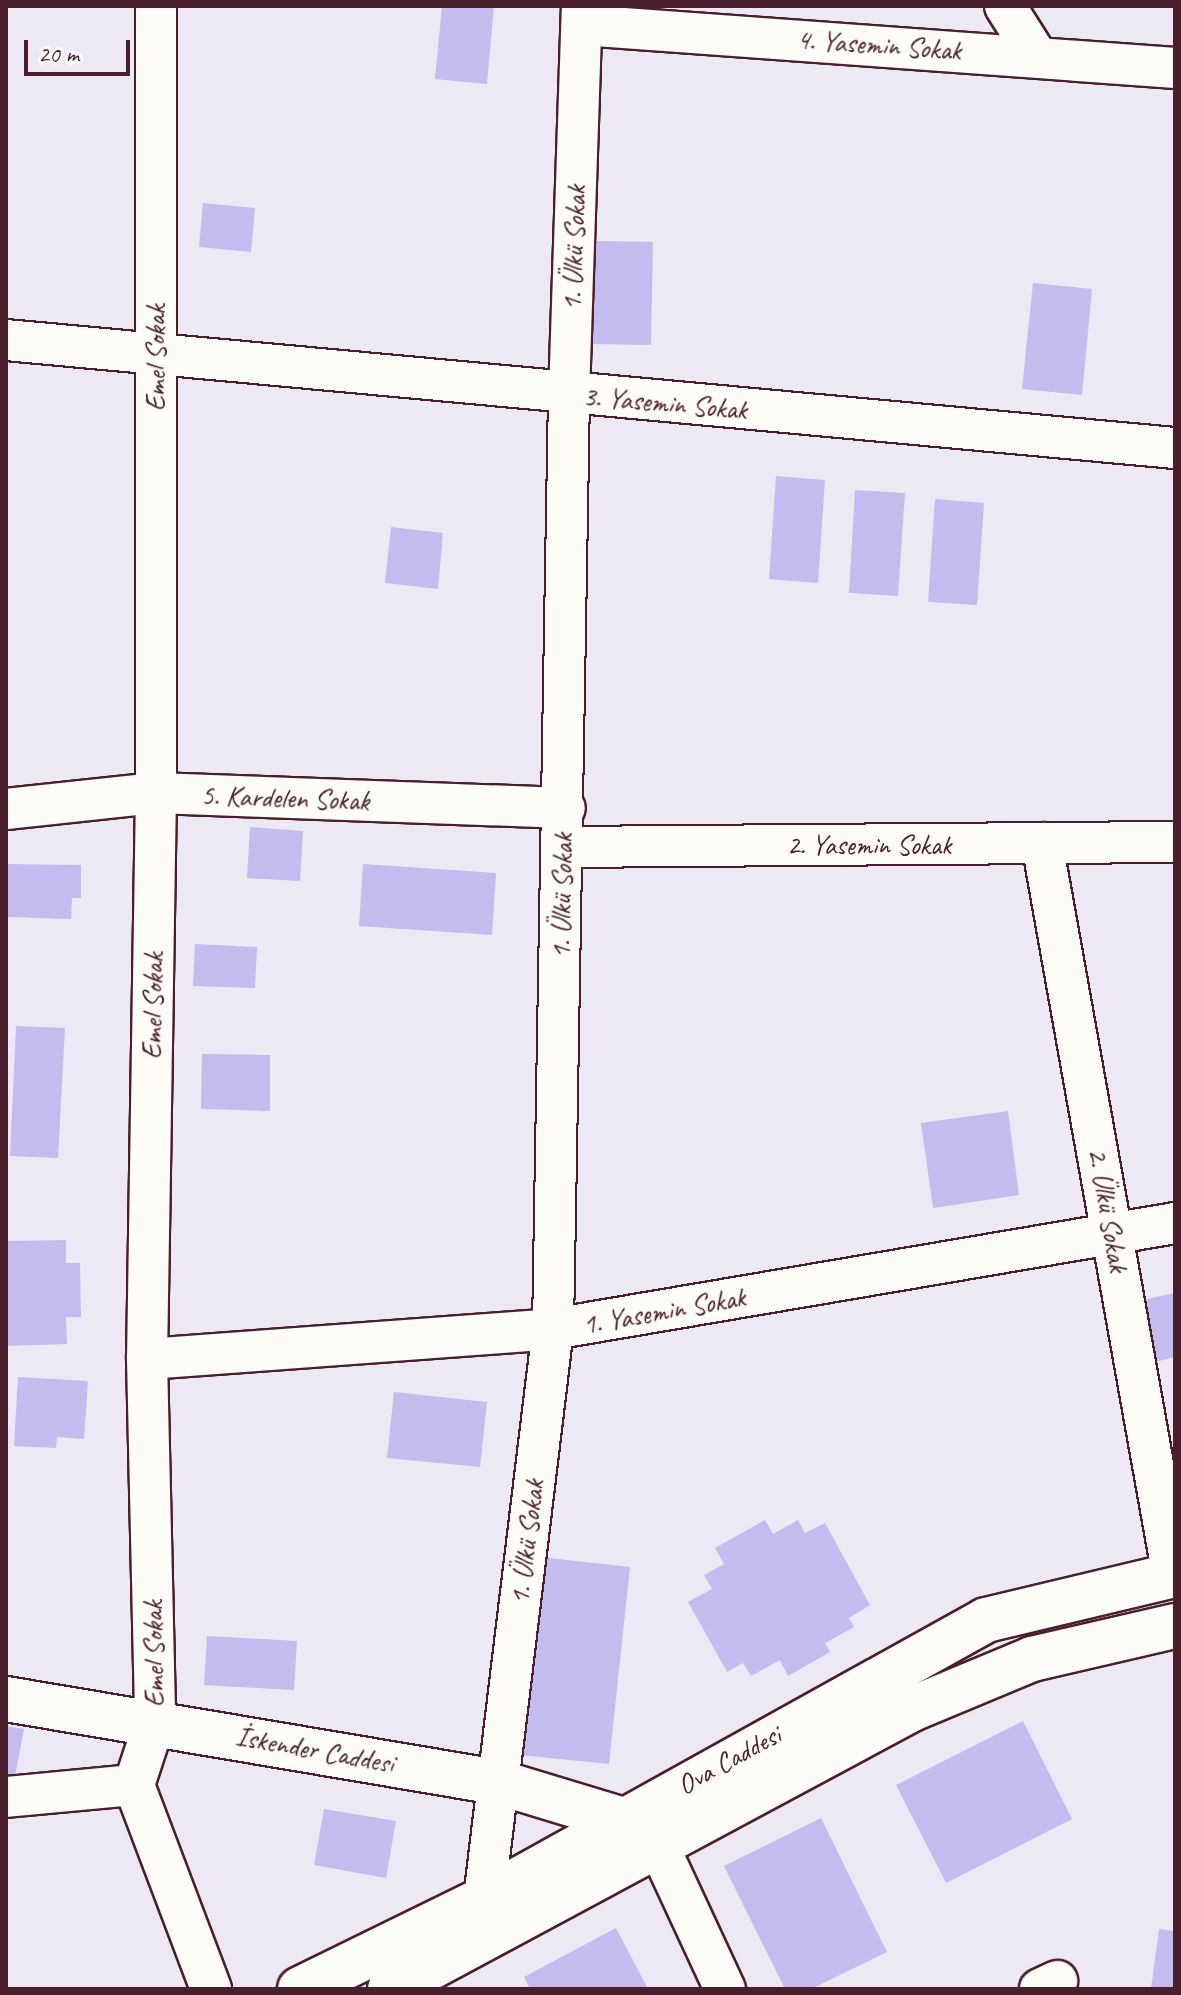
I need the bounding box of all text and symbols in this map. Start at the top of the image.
street label: 4. Yasemin Sokak [796,23,962,67]
scale bar [28,24,134,74]
text: 20 m [38,39,79,69]
street label: 1. Ülkü Sokak [555,185,593,311]
street label: Emel Sokak [139,305,173,411]
street label: 3. Yasemin Sokak [582,379,748,427]
street label: 5. Kardelen Sokak [200,778,370,818]
street label: 2. Yasemin Sokak [787,828,951,862]
street label: 1. Ülkü Sokak [544,833,580,959]
street label: Emel Sokak [135,953,171,1059]
street label: 2. Ülkü Sokak [1081,1145,1135,1275]
street label: 1. Yasemin Sokak [580,1280,748,1342]
street label: 1. Ülkü Sokak [503,1478,551,1606]
street label: Emel Sokak [136,1601,172,1707]
street label: Ova Caddesi [671,1718,787,1802]
street label: İskender Caddesi [233,1719,397,1781]

